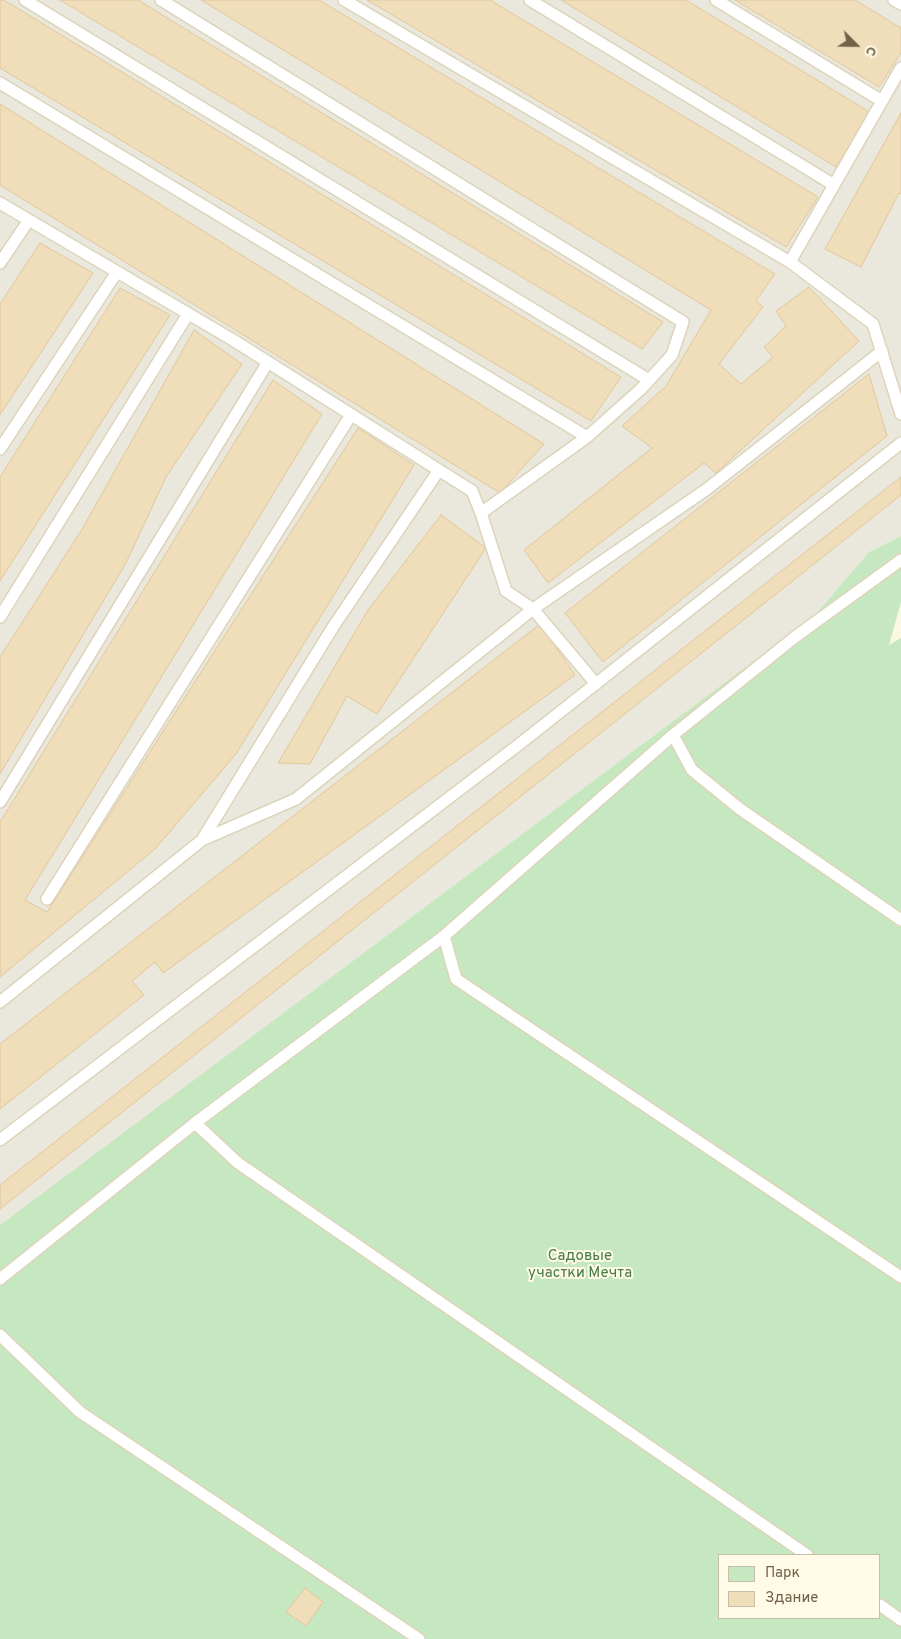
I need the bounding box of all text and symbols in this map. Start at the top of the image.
north arrow [831,20,881,70]
text: С [861,44,880,58]
park label: Садовые участки Мечта [528,1248,632,1283]
legend [718,1554,881,1619]
text: Парк [765,1564,800,1583]
text: Здание [765,1589,818,1608]

